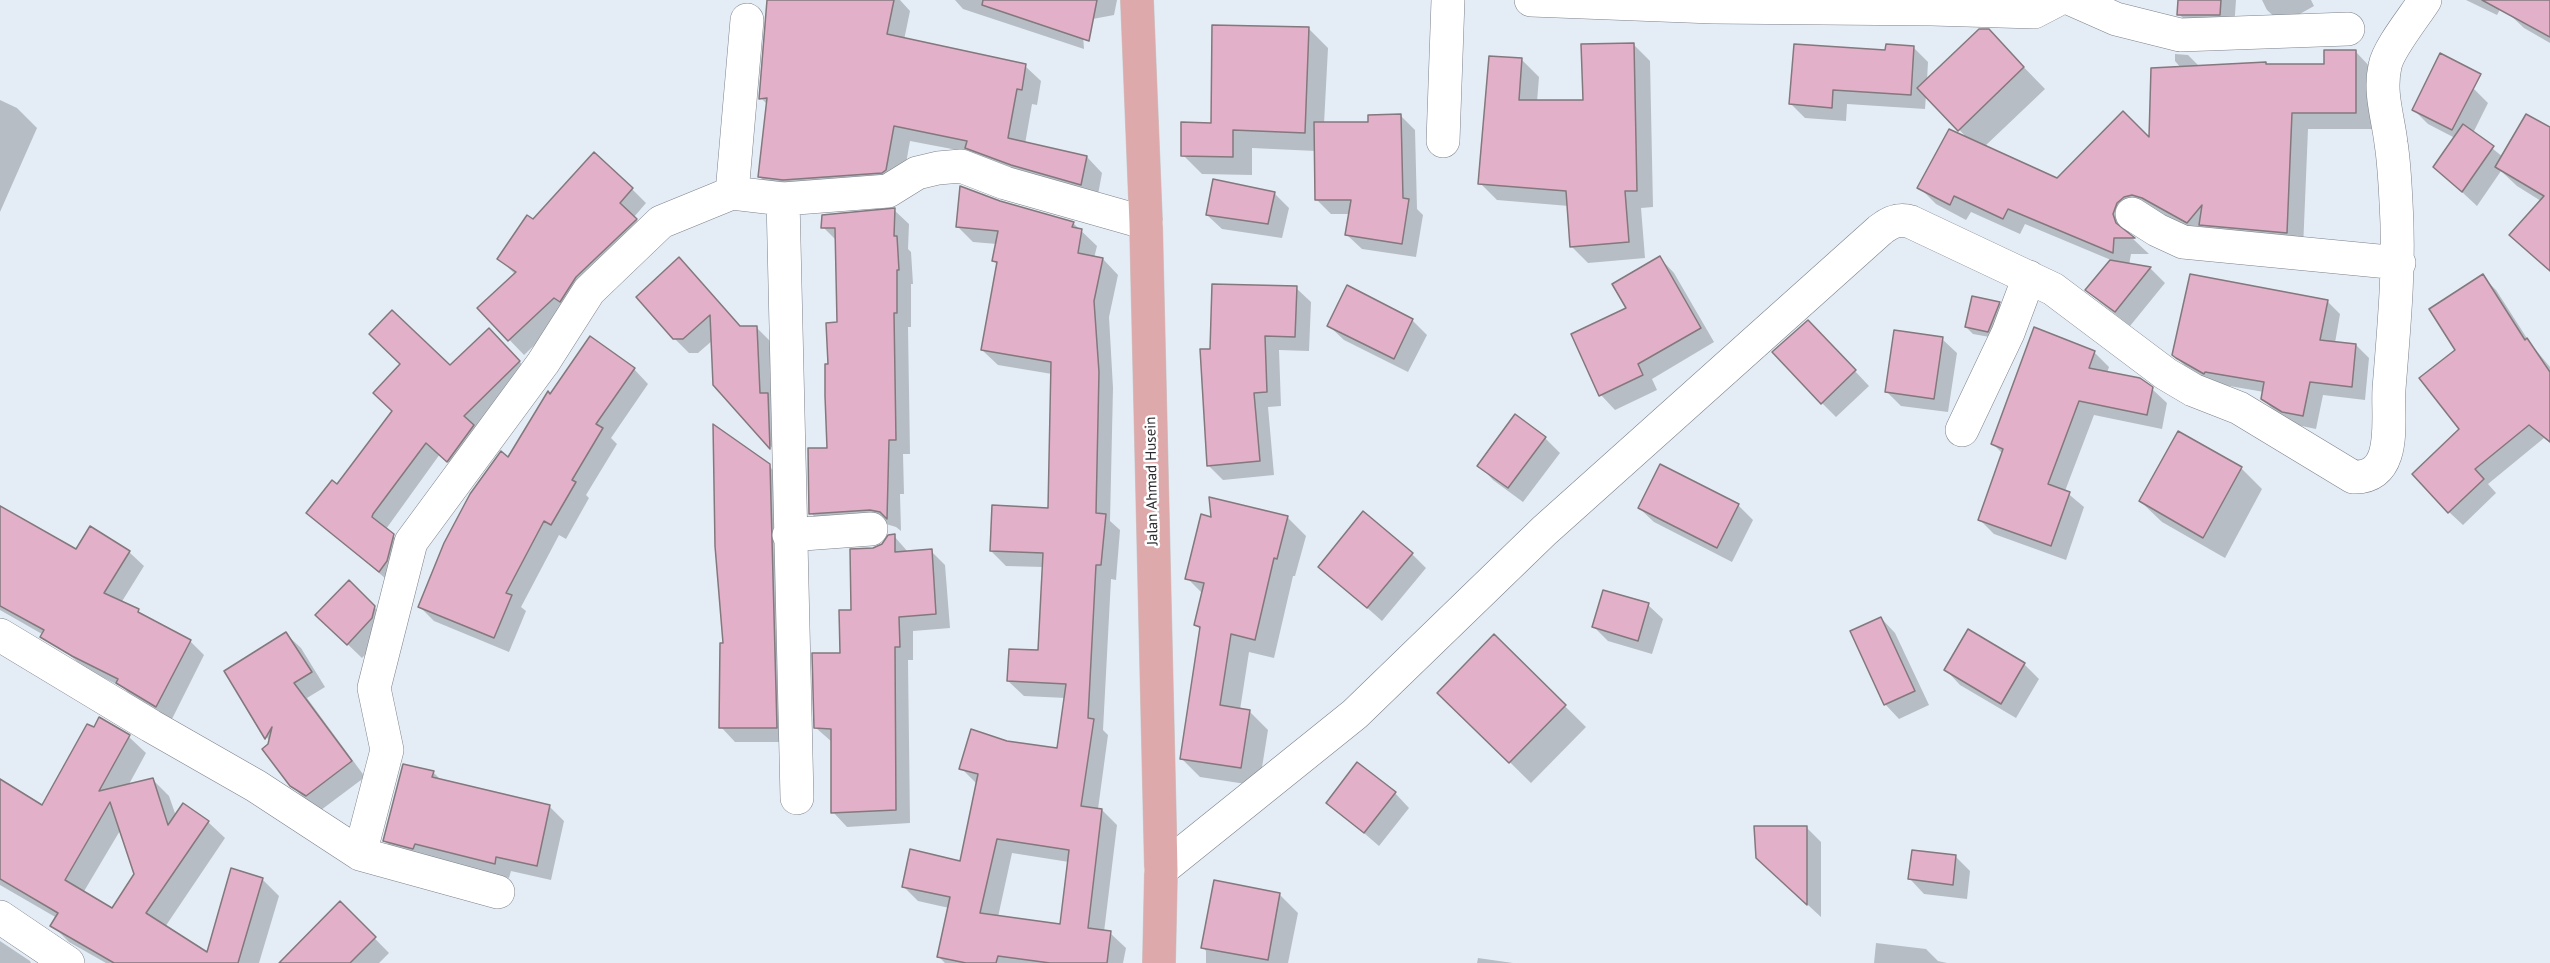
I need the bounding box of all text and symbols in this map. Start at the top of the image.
street label: Jalan Ahmad Husein [1142,416,1162,546]

